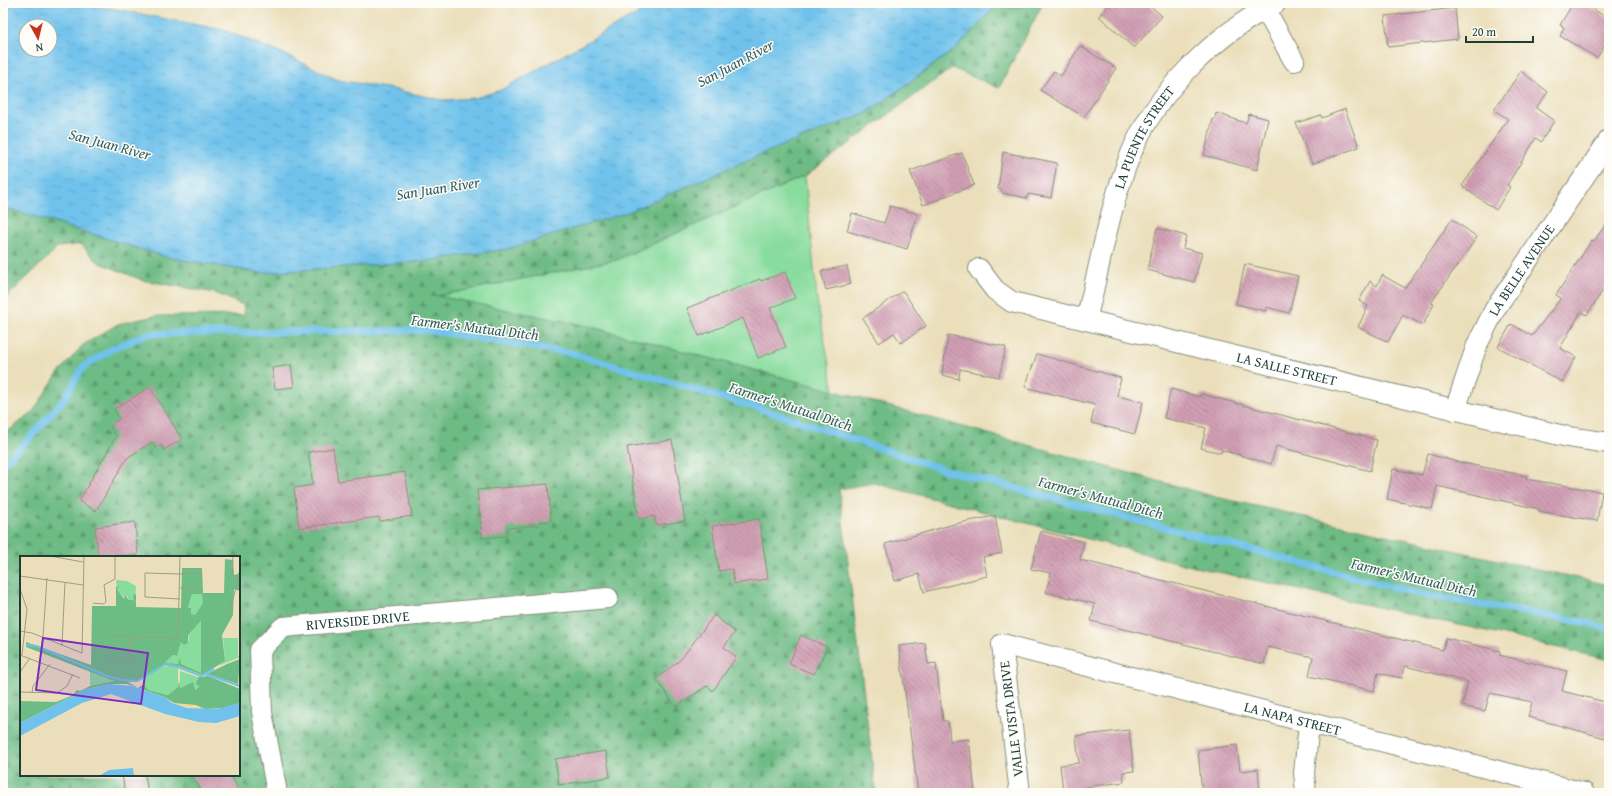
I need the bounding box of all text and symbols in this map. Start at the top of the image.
north arrow [18,18,58,58]
scale bar [1466,18,1533,44]
text: 20 m [1472,23,1496,40]
water label: San Juan River [693,34,777,92]
text: N [34,39,44,56]
street label: LA PUENTE STREET [1109,81,1179,191]
water label: San Juan River [67,123,154,165]
water label: San Juan River [395,171,482,205]
street label: LA BELLE AVENUE [1483,220,1559,319]
water label: Farmer's Mutual Ditch [409,309,540,345]
street label: LA SALLE STREET [1235,347,1339,391]
water label: Farmer's Mutual Ditch [726,376,856,436]
water label: Farmer's Mutual Ditch [1035,470,1166,524]
water label: Farmer's Mutual Ditch [1348,552,1479,602]
inset map [20,556,240,776]
street label: RIVERSIDE DRIVE [305,606,410,635]
street label: VALLE VISTA DRIVE [994,660,1028,778]
street label: LA NAPA STREET [1242,696,1343,740]

